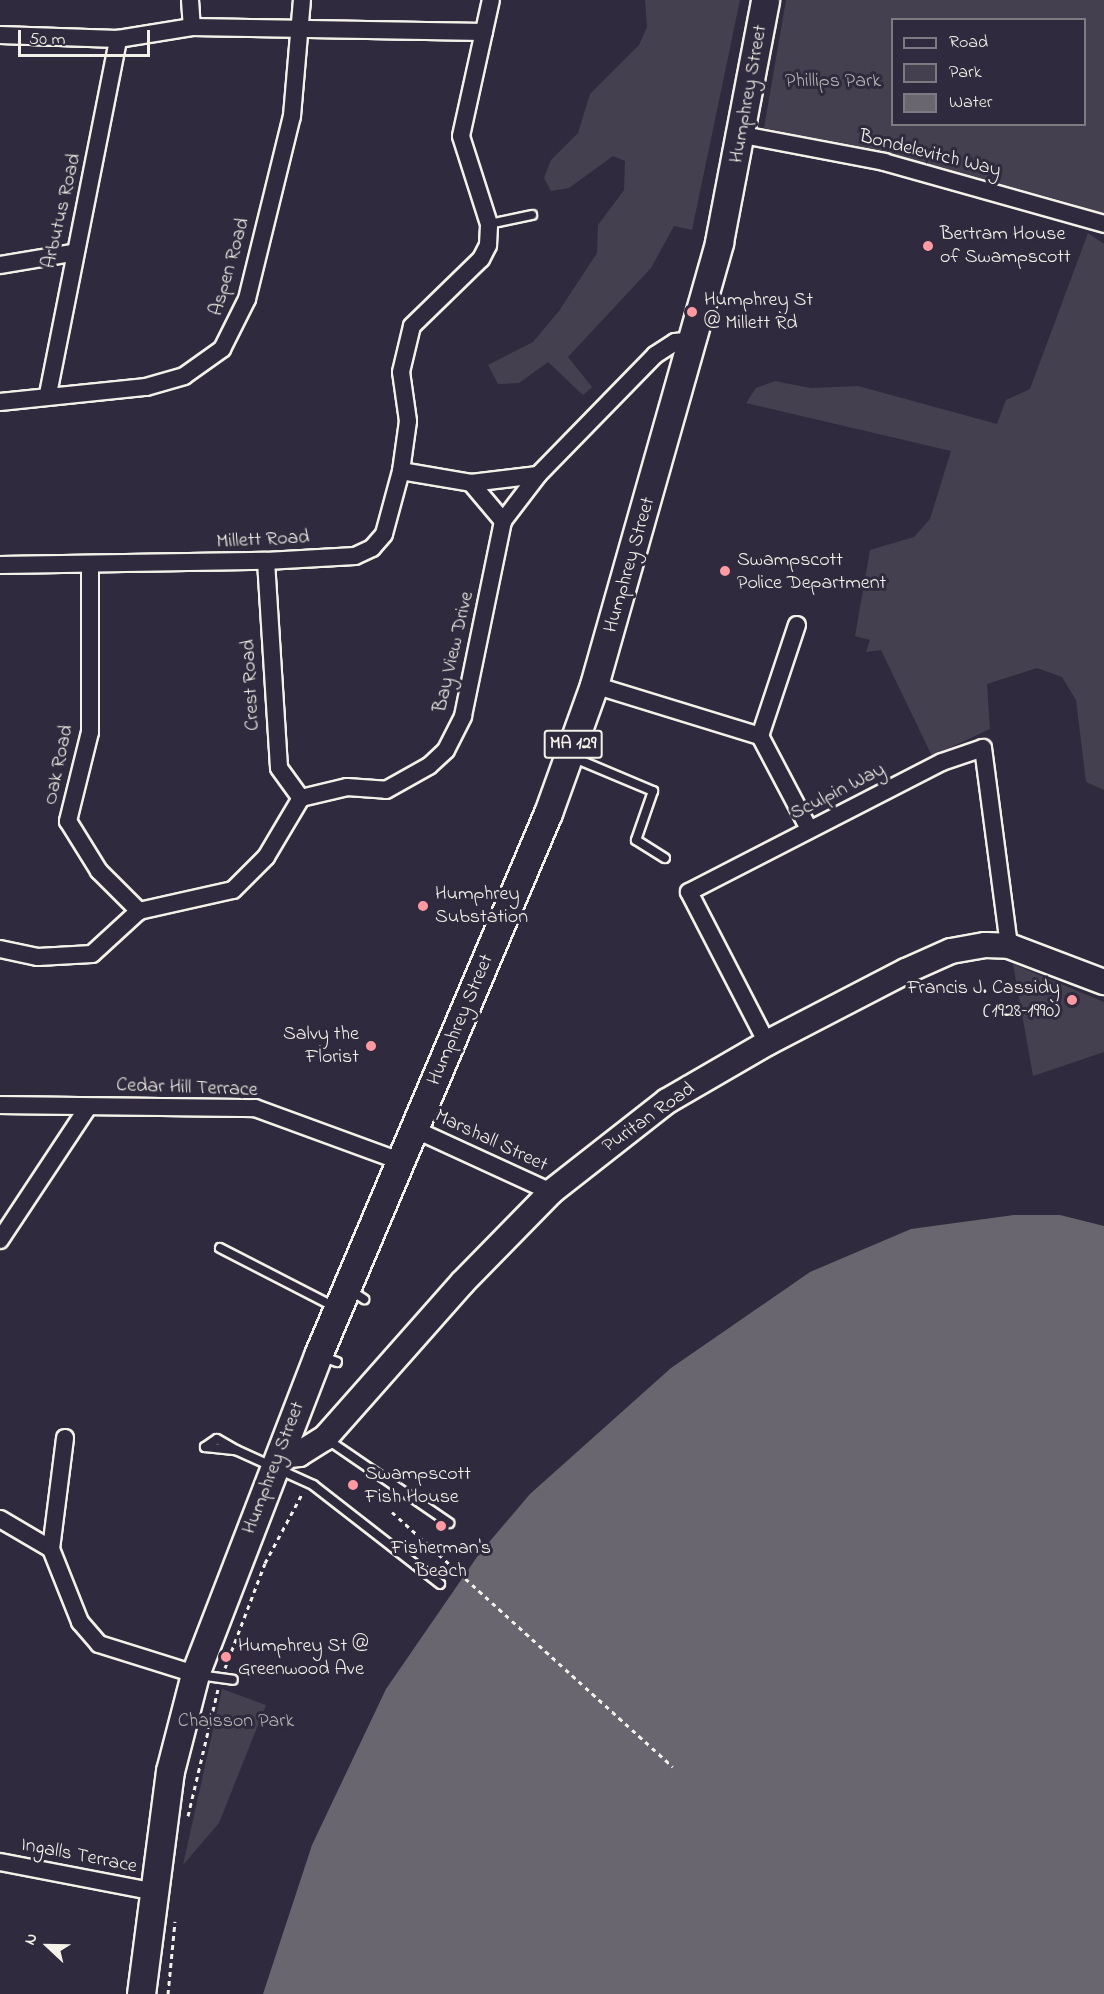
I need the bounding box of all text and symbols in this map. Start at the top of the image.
scale bar [21,18,153,56]
legend [891,18,1086,126]
street label: Humphrey Street [725,23,773,165]
text: 50 m [29,27,66,53]
text: Road [949,30,988,56]
text: Park [949,60,982,86]
park label: Phillips Park [785,69,881,93]
text: Water [949,90,992,116]
street label: Bondelevitch Way [857,125,1003,183]
street label: Arbutus Road [37,151,87,271]
street label: Aspen Road [205,215,255,319]
place label: Bertram House of Swampscott [940,222,1071,269]
marker: Bertram House of Swampscott [921,239,935,253]
place label: Humphrey St @ Millett Rd [704,288,813,335]
marker: Humphrey St @ Millett Rd [685,305,699,319]
street label: Humphrey Street [599,494,661,636]
street label: Millett Road [216,526,310,554]
place label: Swampscott Police Department [737,548,886,595]
marker: Swampscott Police Department [718,564,732,578]
street label: Bay View Drive [428,589,480,715]
street label: Crest Road [237,639,265,731]
street label: Oak Road [39,723,79,807]
road number: MA 129 [543,729,603,759]
street label: Sculpin Way [787,758,889,826]
place label: Humphrey Substation [435,882,528,929]
marker: Humphrey Substation [416,899,430,913]
street label: Humphrey Street [423,951,499,1089]
place label: Francis J. Cassidy (1928–1990) [907,976,1060,1023]
marker: Francis J. Cassidy (1928–1990) [1065,993,1079,1007]
place label: Salvy the Florist [283,1022,359,1069]
marker: Salvy the Florist [364,1039,378,1053]
street label: Cedar Hill Terrace [116,1074,258,1102]
street label: Puritan Road [598,1077,700,1159]
street label: Marshall Street [431,1104,551,1178]
street label: Humphrey Street [238,1398,310,1538]
place label: Swampscott Fish House [365,1462,471,1509]
marker: Swampscott Fish House [346,1478,360,1492]
marker: Fisherman's Beach [434,1519,448,1533]
place label: Fisherman's Beach [391,1536,491,1583]
place label: Humphrey St @ Greenwood Ave [238,1634,368,1681]
marker: Humphrey St @ Greenwood Ave [219,1650,233,1664]
park label: Chaisson Park [178,1709,294,1733]
street label: Ingalls Terrace [19,1833,139,1879]
north arrow [18,1916,78,1976]
text: N [18,1930,44,1949]

